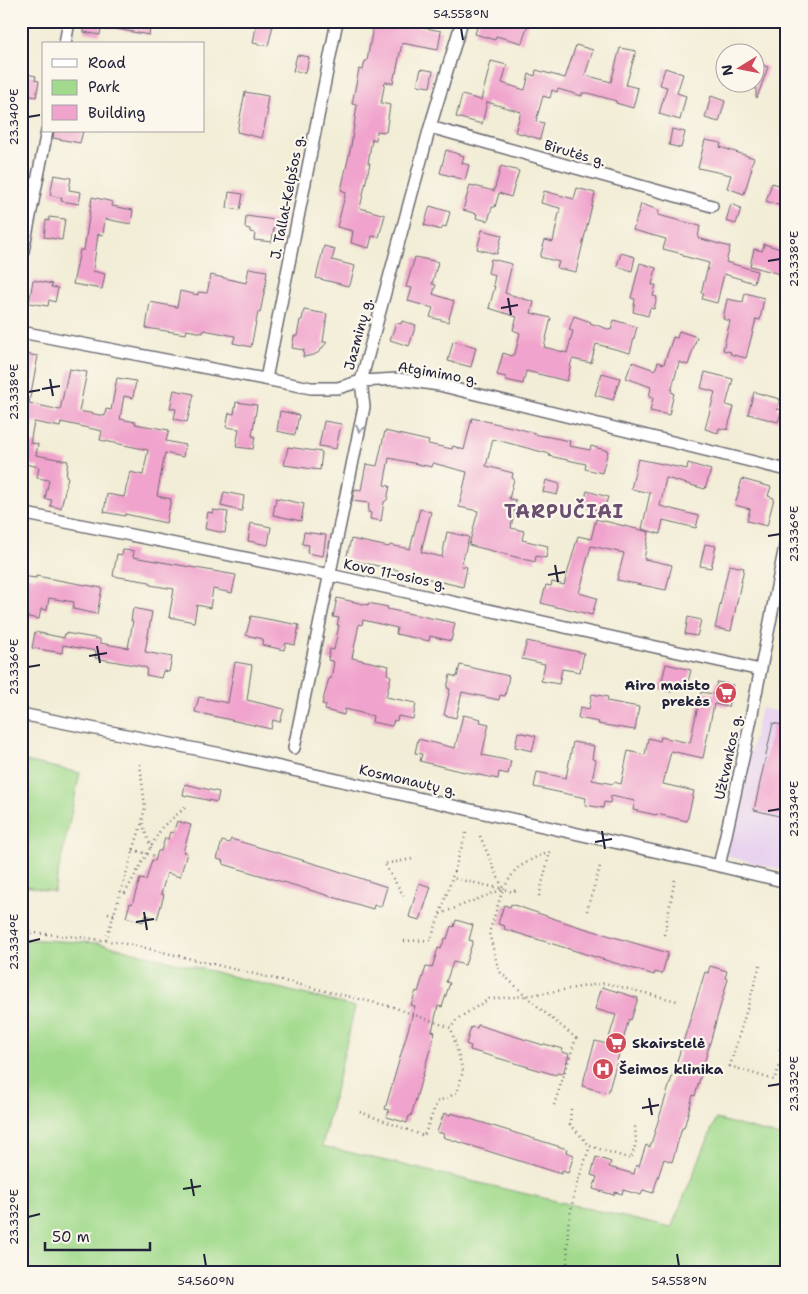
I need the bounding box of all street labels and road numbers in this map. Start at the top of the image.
street label: J. Tallat-Kelpšos g. [266,133,308,261]
street label: Birutės g. [542,136,608,170]
street label: Jazminų g. [340,296,376,372]
street label: Atgimimo g. [397,357,479,389]
street label: Kovo 11-osios g. [342,554,448,594]
street label: Užtvankos g. [710,713,746,801]
street label: Kosmonautų g. [357,760,459,800]

